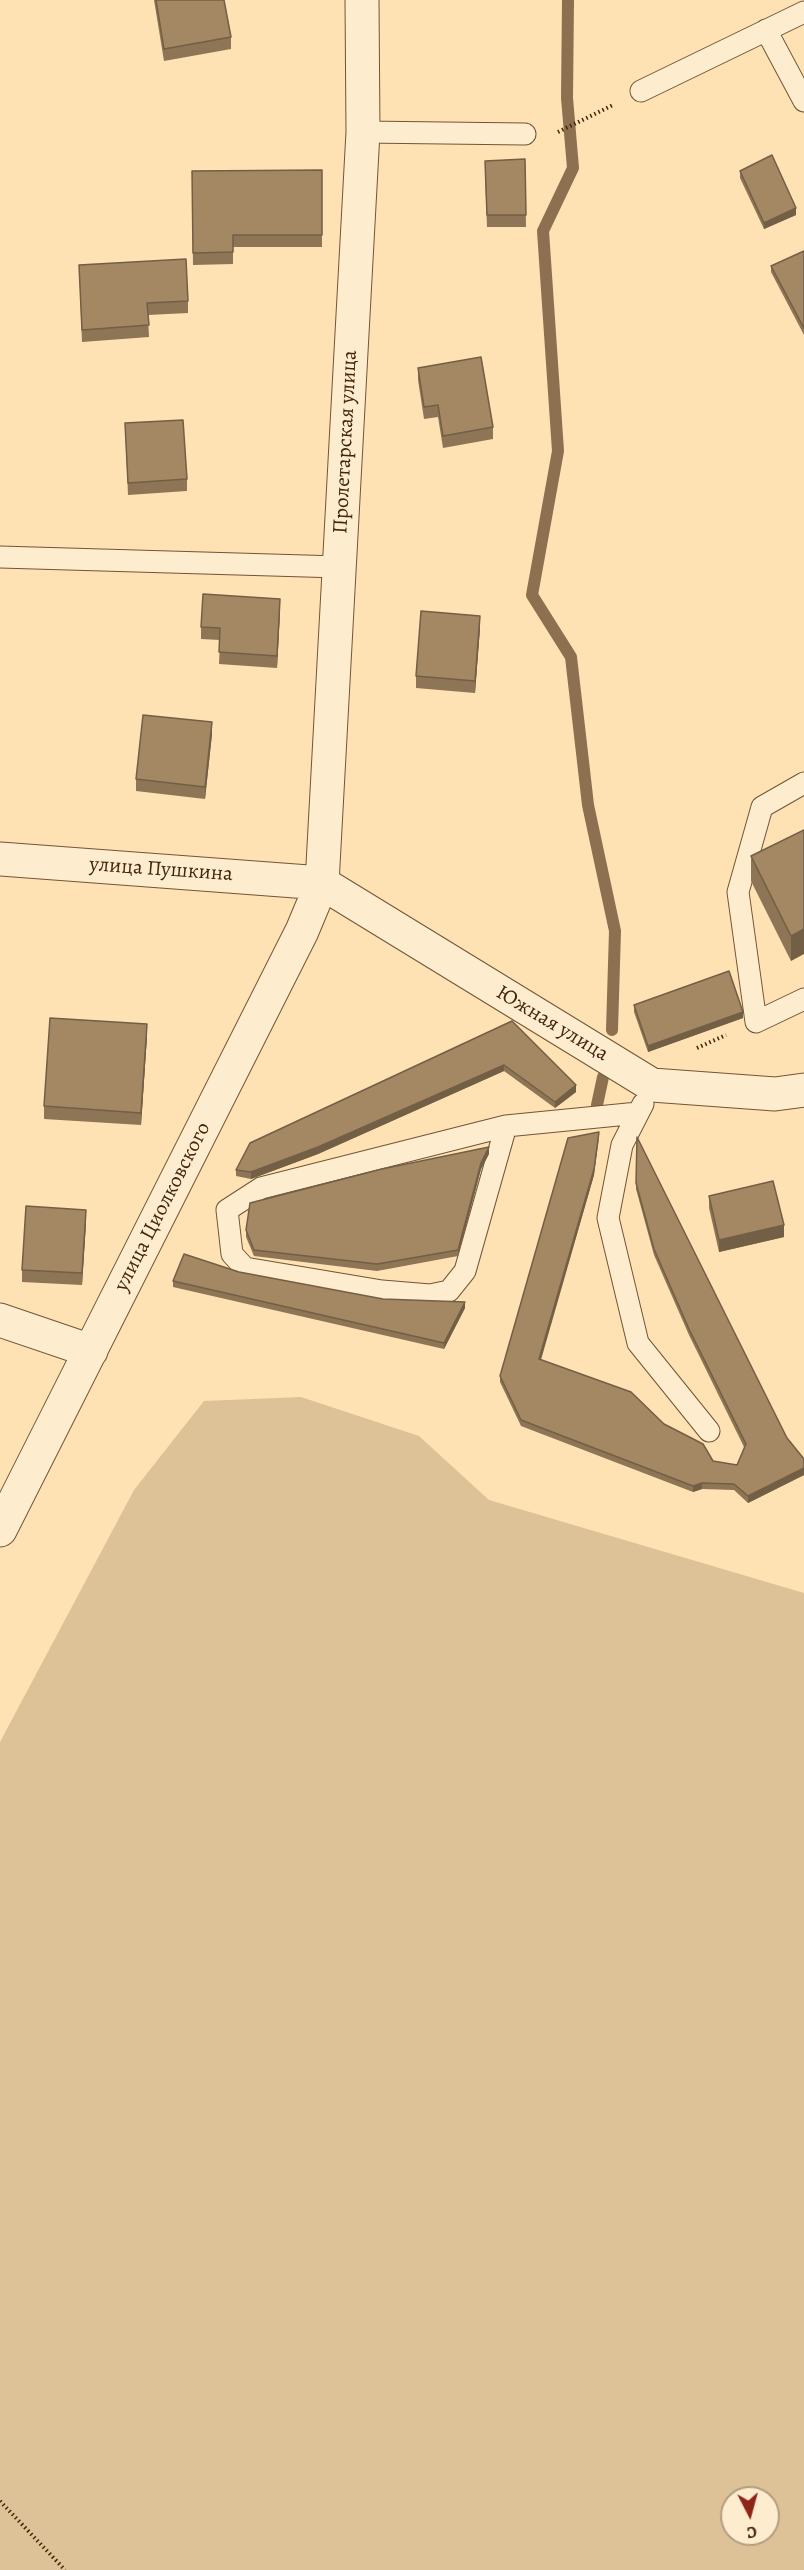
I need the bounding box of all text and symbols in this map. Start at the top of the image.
street label: Пролетарская улица [329,350,363,534]
street label: улица Пушкина [88,852,234,888]
street label: Южная улица [491,981,613,1067]
street label: улица Циолковского [109,1118,217,1296]
north arrow [720,2486,780,2546]
text: С [746,2520,758,2543]

